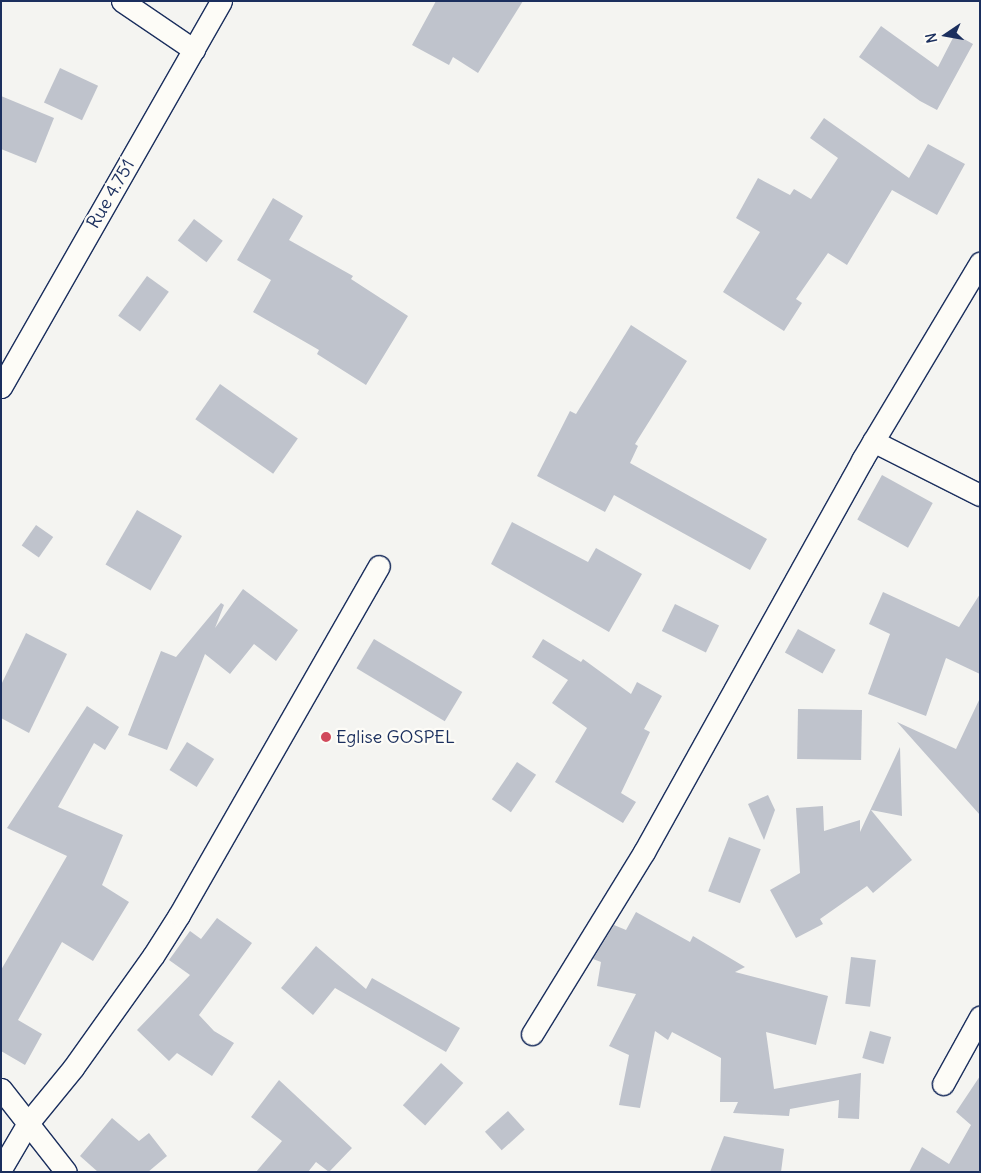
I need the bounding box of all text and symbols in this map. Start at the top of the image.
north arrow [921,10,971,60]
text: N [922,32,941,45]
street label: Rue 4.751 [83,156,139,232]
place label: Eglise GOSPEL [336,726,455,748]
marker: Eglise GOSPEL [320,731,332,743]

